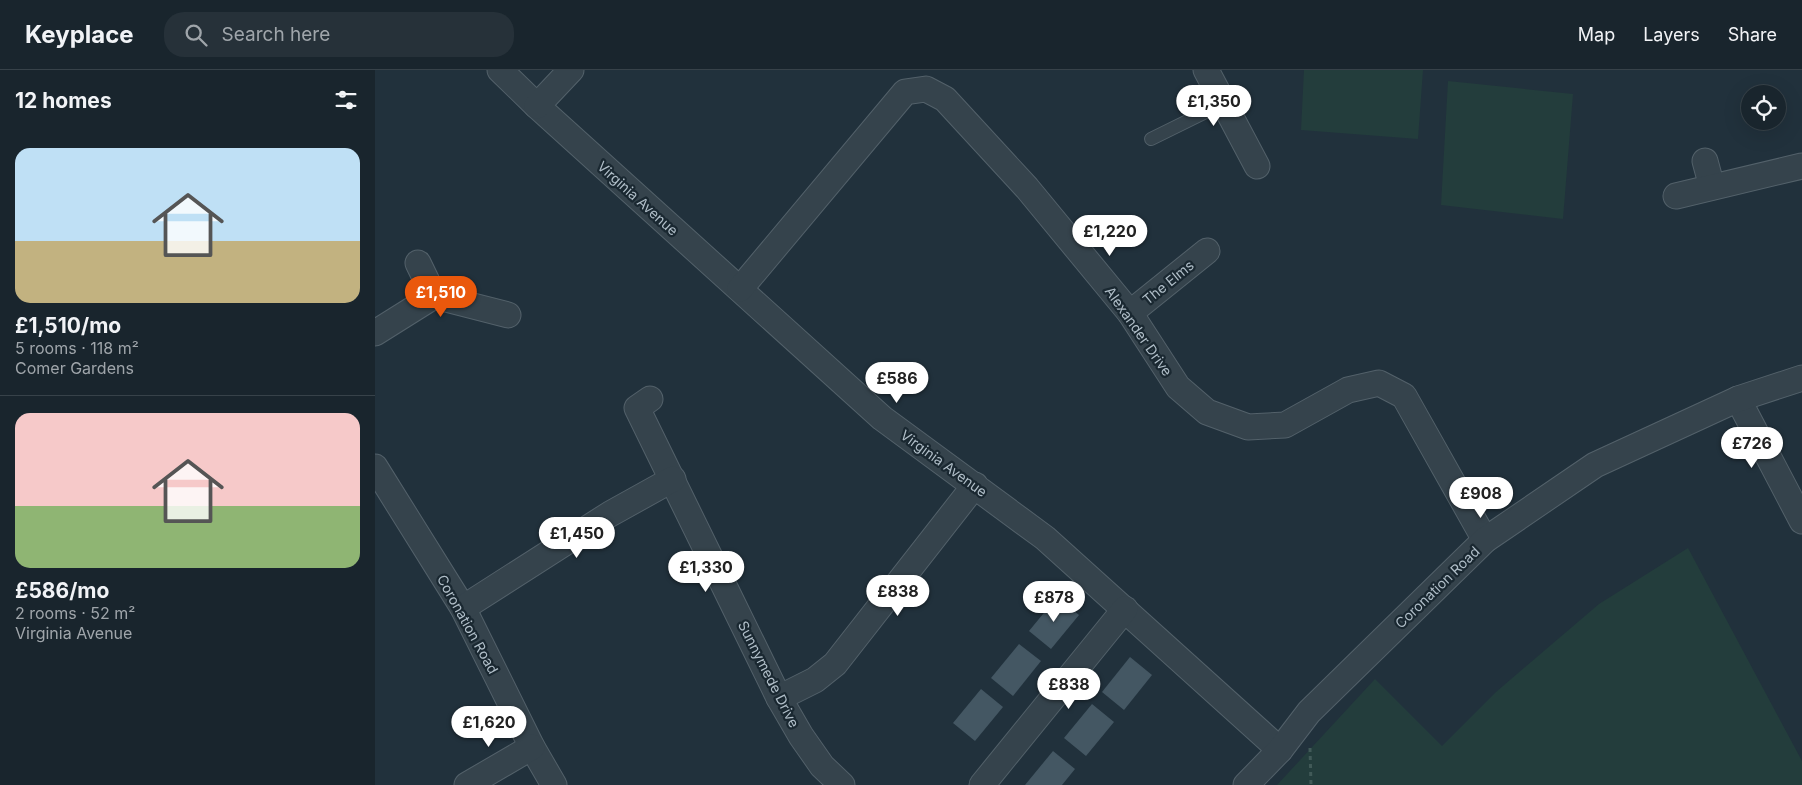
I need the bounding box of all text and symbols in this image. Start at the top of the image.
search box [164,12,514,57]
text: Keyplace [25,20,134,49]
icon: search [182,21,210,49]
text: Search here [222,23,330,46]
text: Map [1578,24,1615,45]
text: Layers [1643,24,1700,45]
text: Share [1728,24,1777,45]
pin: £1,350 [1173,85,1255,127]
map controls [1741,85,1786,130]
button: locate [1741,85,1786,130]
icon: filters [332,86,360,114]
text: 12 homes [15,88,112,113]
text: £1,350 [1187,91,1241,111]
street label: Virginia Avenue [594,157,682,239]
icon: home [143,180,233,270]
pin: £1,220 [1069,214,1151,257]
text: £1,220 [1083,221,1137,241]
street label: The Elms [1139,256,1197,308]
pin: £1,510 [400,276,482,318]
text: £1,510 [416,282,466,302]
street label: Alexander Drive [1102,283,1176,379]
text: £1,510/mo [15,313,121,338]
text: 5 rooms · 118 m² [15,338,139,358]
text: Comer Gardens [15,358,134,378]
pin: £586 [867,362,927,404]
text: £586 [876,368,918,388]
street label: Virginia Avenue [897,426,991,500]
pin: £726 [1722,426,1782,469]
text: £726 [1732,433,1772,453]
icon: home [143,446,233,536]
pin: £908 [1451,476,1511,519]
text: £908 [1460,483,1502,503]
pin: £1,450 [536,516,618,559]
text: £1,450 [550,523,604,543]
street label: Coronation Road [1391,542,1483,632]
pin: £1,330 [665,550,747,593]
text: £1,330 [679,557,733,577]
street label: Coronation Road [434,572,502,676]
pin: £838 [868,574,928,617]
text: £586/mo [15,578,109,603]
pin: £878 [1024,580,1084,623]
text: £838 [877,581,919,601]
text: £878 [1034,587,1074,607]
text: 2 rooms · 52 m² [15,603,135,623]
street label: Sunnymede Drive [735,618,803,730]
text: Virginia Avenue [15,623,132,643]
pin: £838 [1039,668,1099,710]
text: £838 [1048,674,1090,694]
pin: £1,620 [448,706,530,748]
text: £1,620 [462,712,516,732]

